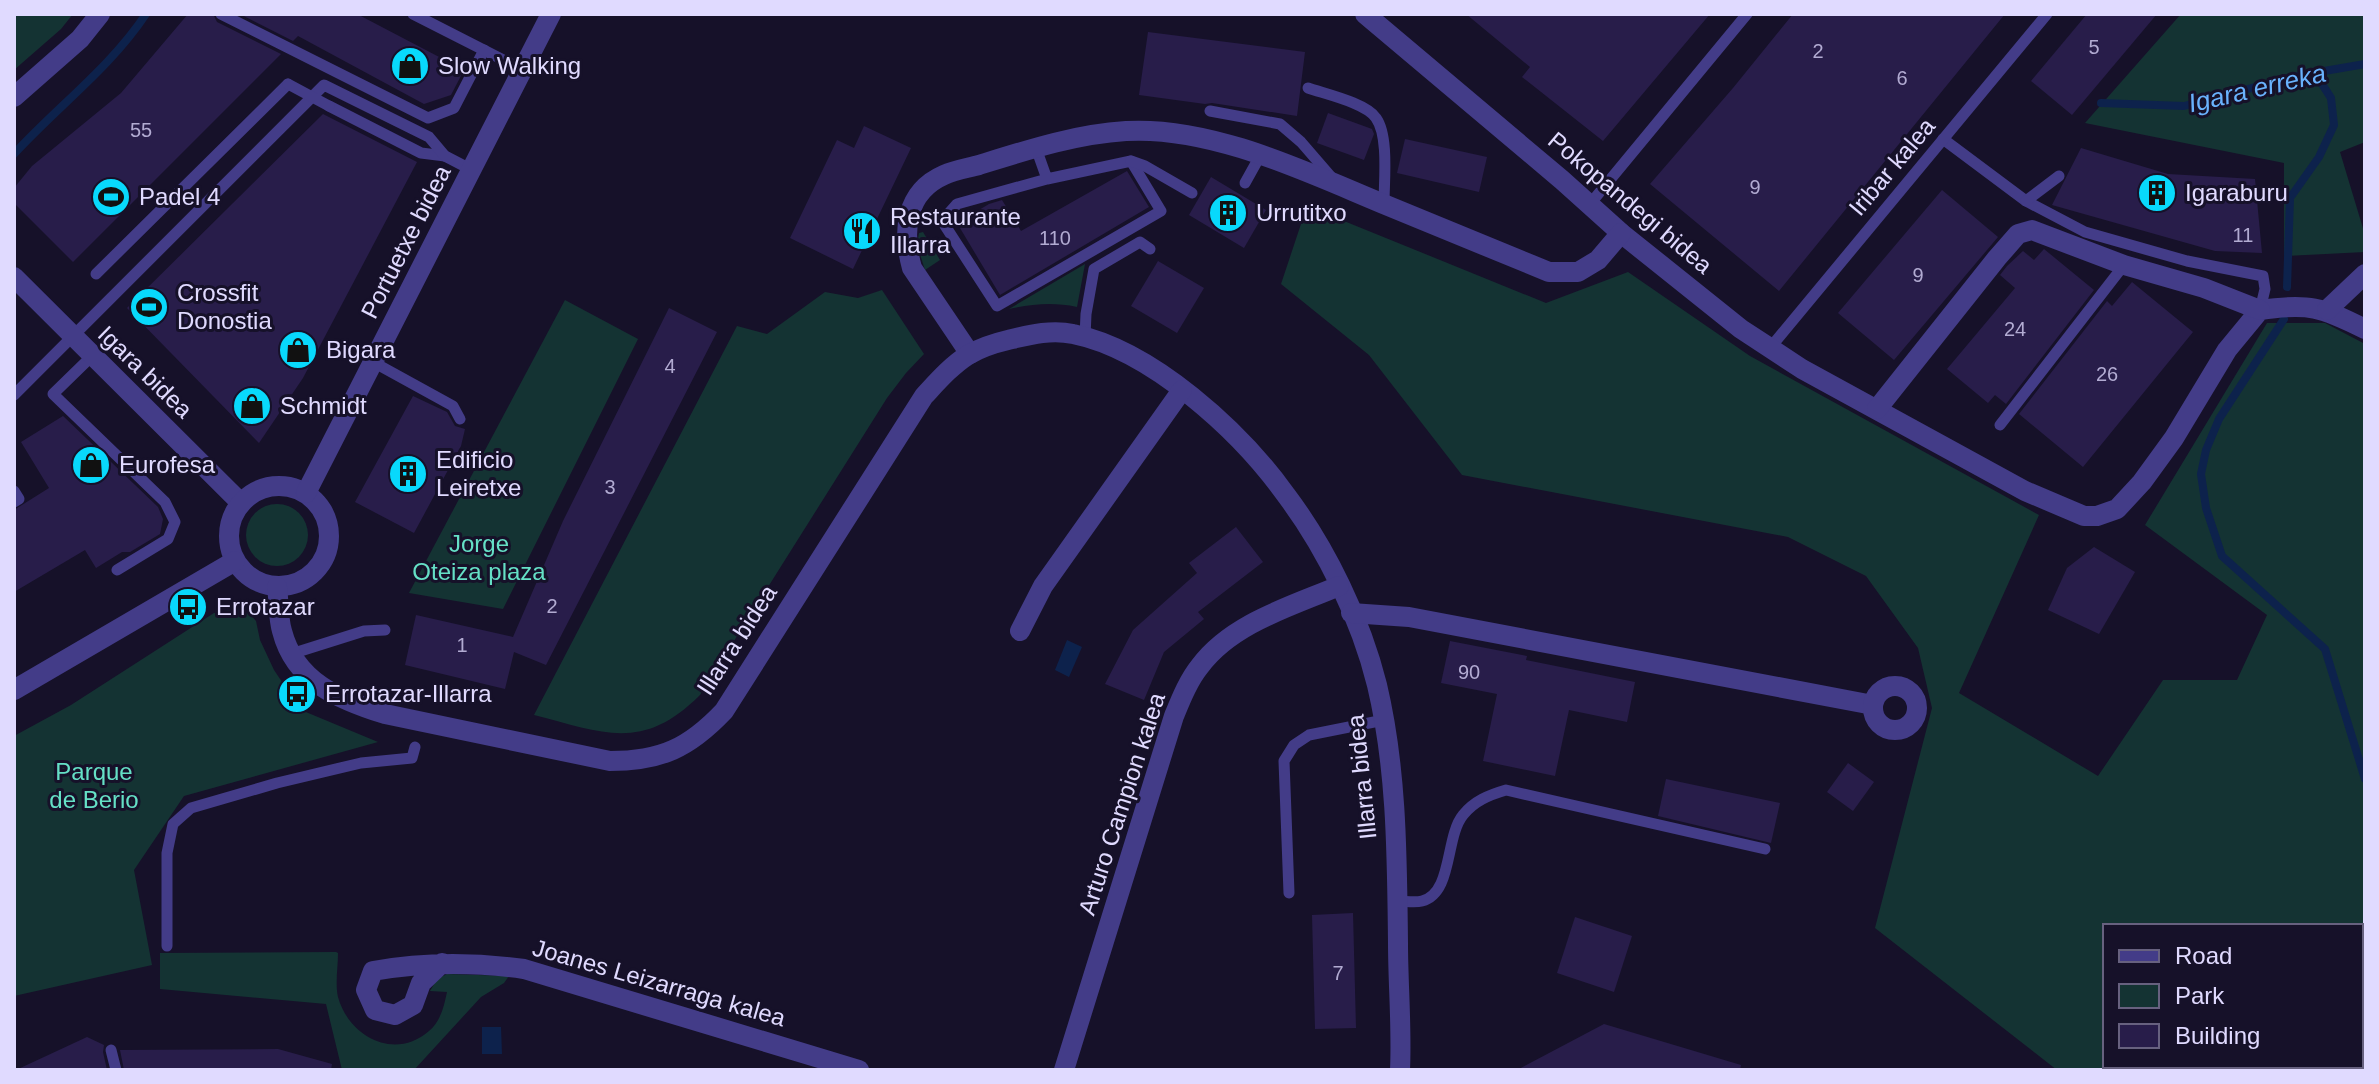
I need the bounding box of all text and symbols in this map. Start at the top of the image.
house number: 5 [2088,36,2100,58]
house number: 2 [1812,40,1824,62]
shop icon: Slow Walking [389,45,431,87]
place label: Slow Walking [438,52,581,79]
water label: Igara erreka [2185,58,2329,118]
house number: 6 [1896,67,1908,89]
street label: Iribar kalea [1843,112,1941,221]
house number: 55 [130,119,152,141]
street label: Pokopandegi bidea [1543,126,1718,279]
street label: Portuetxe bidea [355,160,456,323]
building icon: Igaraburu [2136,172,2178,214]
sports icon: Padel 4 [90,176,132,218]
house number: 9 [1749,176,1761,198]
place label: Igaraburu [2185,179,2288,206]
place label: Padel 4 [139,183,220,210]
building icon: Urrutitxo [1207,192,1249,234]
place label: Urrutitxo [1256,199,1347,226]
place label: Restaurante Illarra [890,203,1021,258]
restaurant icon: Restaurante Illarra [841,210,883,252]
house number: 11 [2233,224,2253,246]
house number: 110 [1039,227,1071,249]
house number: 9 [1912,264,1924,286]
place label: Crossfit Donostia [177,279,272,334]
sports icon: Crossfit Donostia [128,286,170,328]
house number: 24 [2004,318,2026,340]
street label: Igara bidea [93,320,198,424]
shop icon: Bigara [277,329,319,371]
place label: Bigara [326,336,396,363]
house number: 4 [664,355,676,377]
house number: 26 [2096,363,2118,385]
shop icon: Schmidt [231,385,273,427]
place label: Schmidt [280,392,367,419]
shop icon: Eurofesa [70,444,112,486]
place label: Edificio Leiretxe [436,446,521,501]
place label: Eurofesa [119,451,216,478]
building icon: Edificio Leiretxe [387,453,429,495]
house number: 3 [604,476,616,498]
park label: Jorge Oteiza plaza [412,530,546,585]
street label: Illarra bidea [691,579,782,700]
bus stop icon: Errotazar [167,586,209,628]
place label: Errotazar [216,593,315,620]
house number: 2 [546,595,558,617]
house number: 1 [456,634,468,656]
house number: 90 [1458,661,1480,683]
bus stop icon: Errotazar-Illarra [276,673,318,715]
place label: Errotazar-Illarra [325,680,492,707]
street label: Arturo Campion kalea [1073,689,1170,918]
street label: Illarra bidea [1341,713,1381,841]
park label: Parque de Berio [49,758,139,813]
legend [2103,924,2363,1068]
street label: Joanes Leizarraga kalea [530,934,789,1032]
text: Road [2175,942,2232,969]
house number: 7 [1332,962,1344,984]
text: Park [2175,982,2225,1009]
text: Building [2175,1022,2260,1049]

